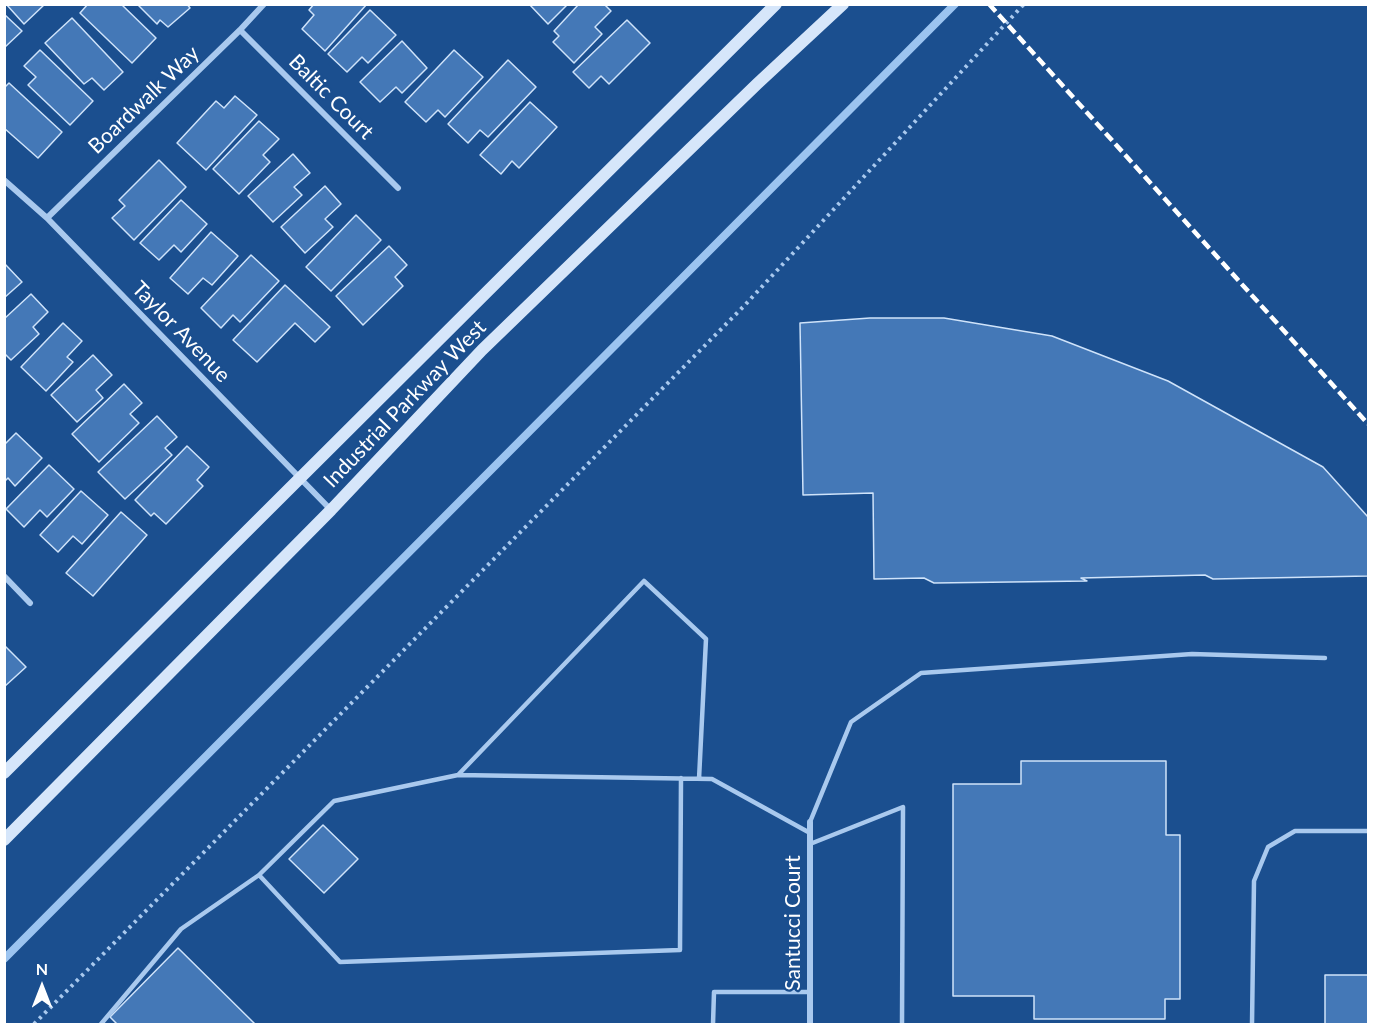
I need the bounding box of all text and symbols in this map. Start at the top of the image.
street label: Boardwalk Way [83,41,205,159]
street label: Baltic Court [283,49,379,145]
street label: Taylor Avenue [127,276,235,388]
street label: Industrial Parkway West [318,315,492,493]
street label: Santucci Court [780,855,806,991]
north arrow [12,957,72,1017]
text: N [36,959,48,978]

